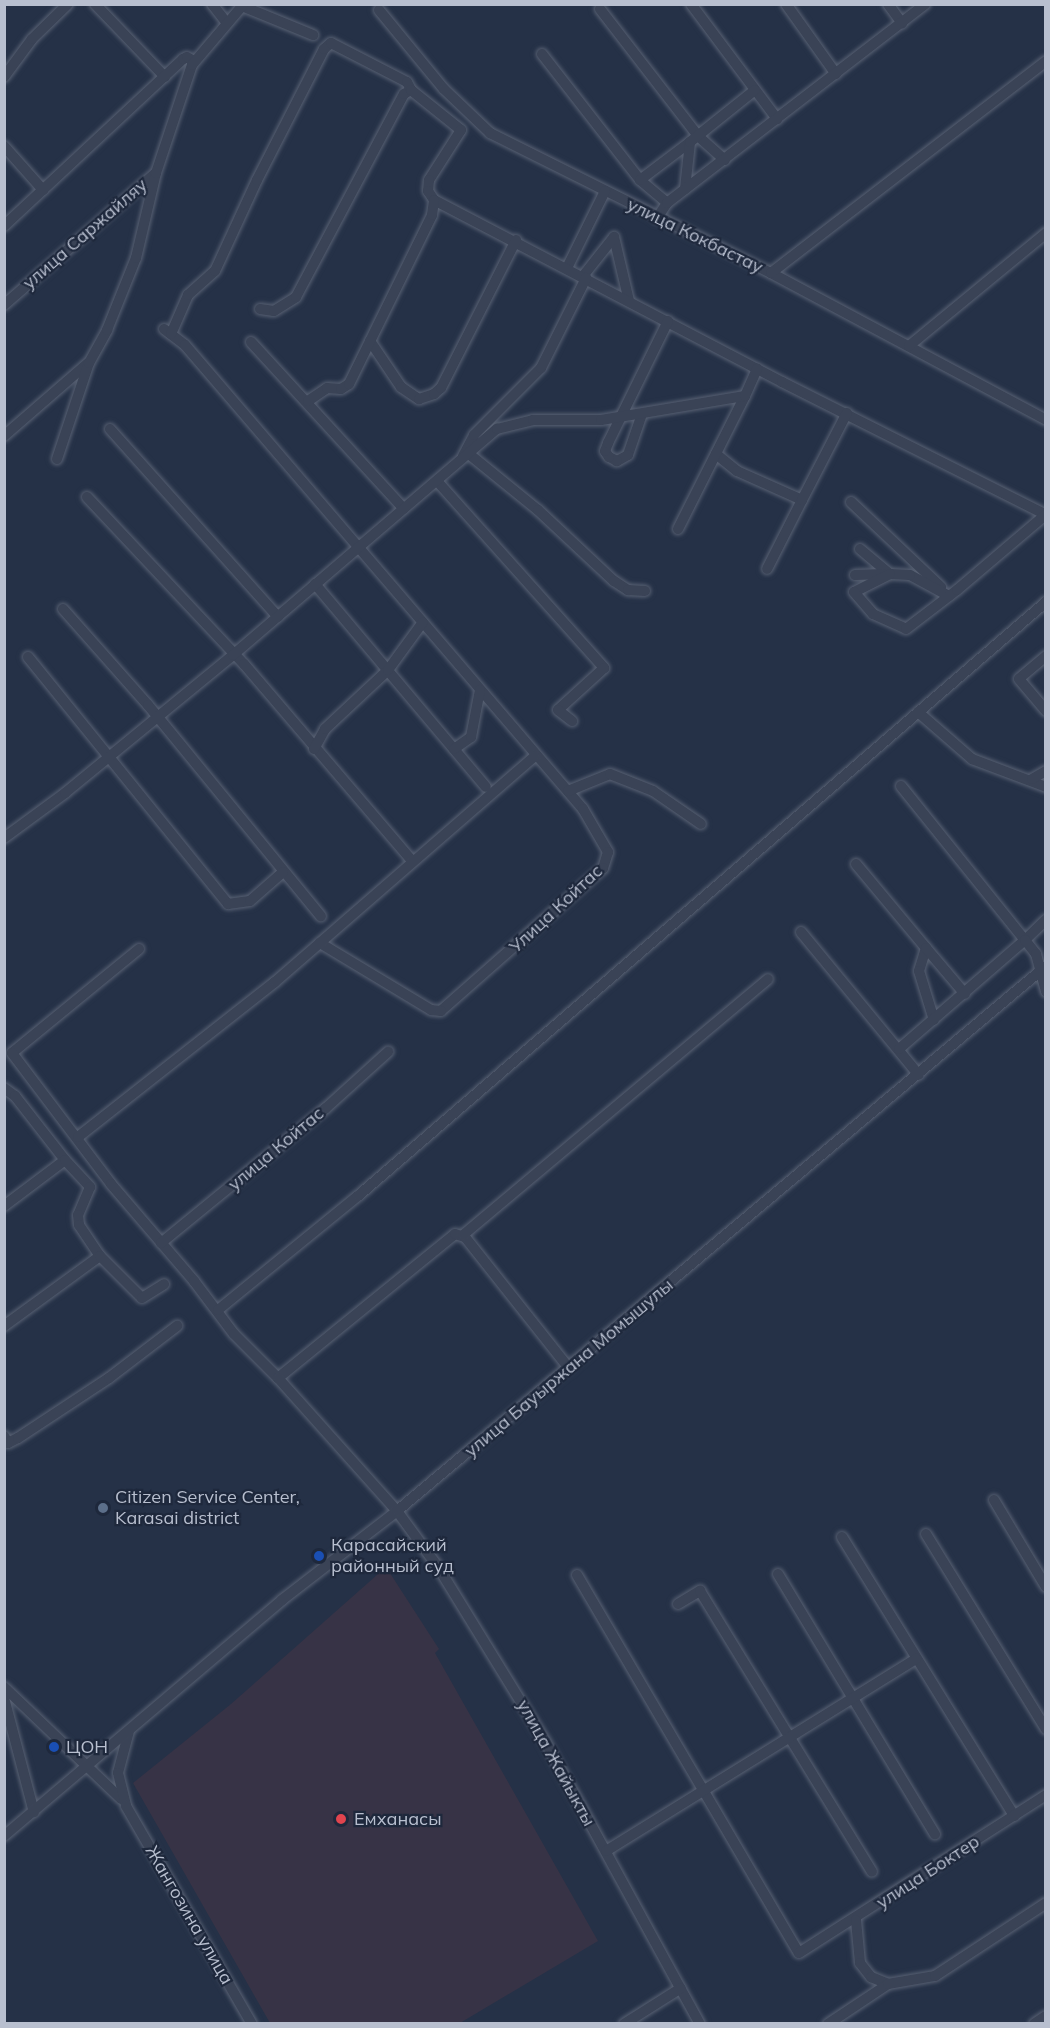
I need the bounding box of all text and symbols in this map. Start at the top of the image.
street label: улица Саржайляу [18,174,152,294]
street label: улица Кокбастау [624,194,766,278]
street label: Улица Койтас [505,860,607,958]
street label: улица Койтас [224,1103,328,1195]
street label: улица Бауыржана Момышулы [460,1274,678,1462]
place label: Citizen Service Center, Karasai district [115,1487,300,1530]
marker: Citizen Service Center, Karasai district [96,1501,110,1515]
place label: Карасайский районный суд [331,1535,454,1578]
marker: Карасайский районный суд [312,1549,326,1563]
street label: улица Жайыкты [512,1696,600,1830]
place label: ЦОН [66,1736,108,1758]
marker: ЦОН [47,1740,61,1754]
place label: Емханасы [354,1808,442,1830]
marker: Емханасы [332,1810,350,1828]
street label: улица Боктер [872,1831,984,1913]
street label: Жангозина улица [140,1842,238,1988]

